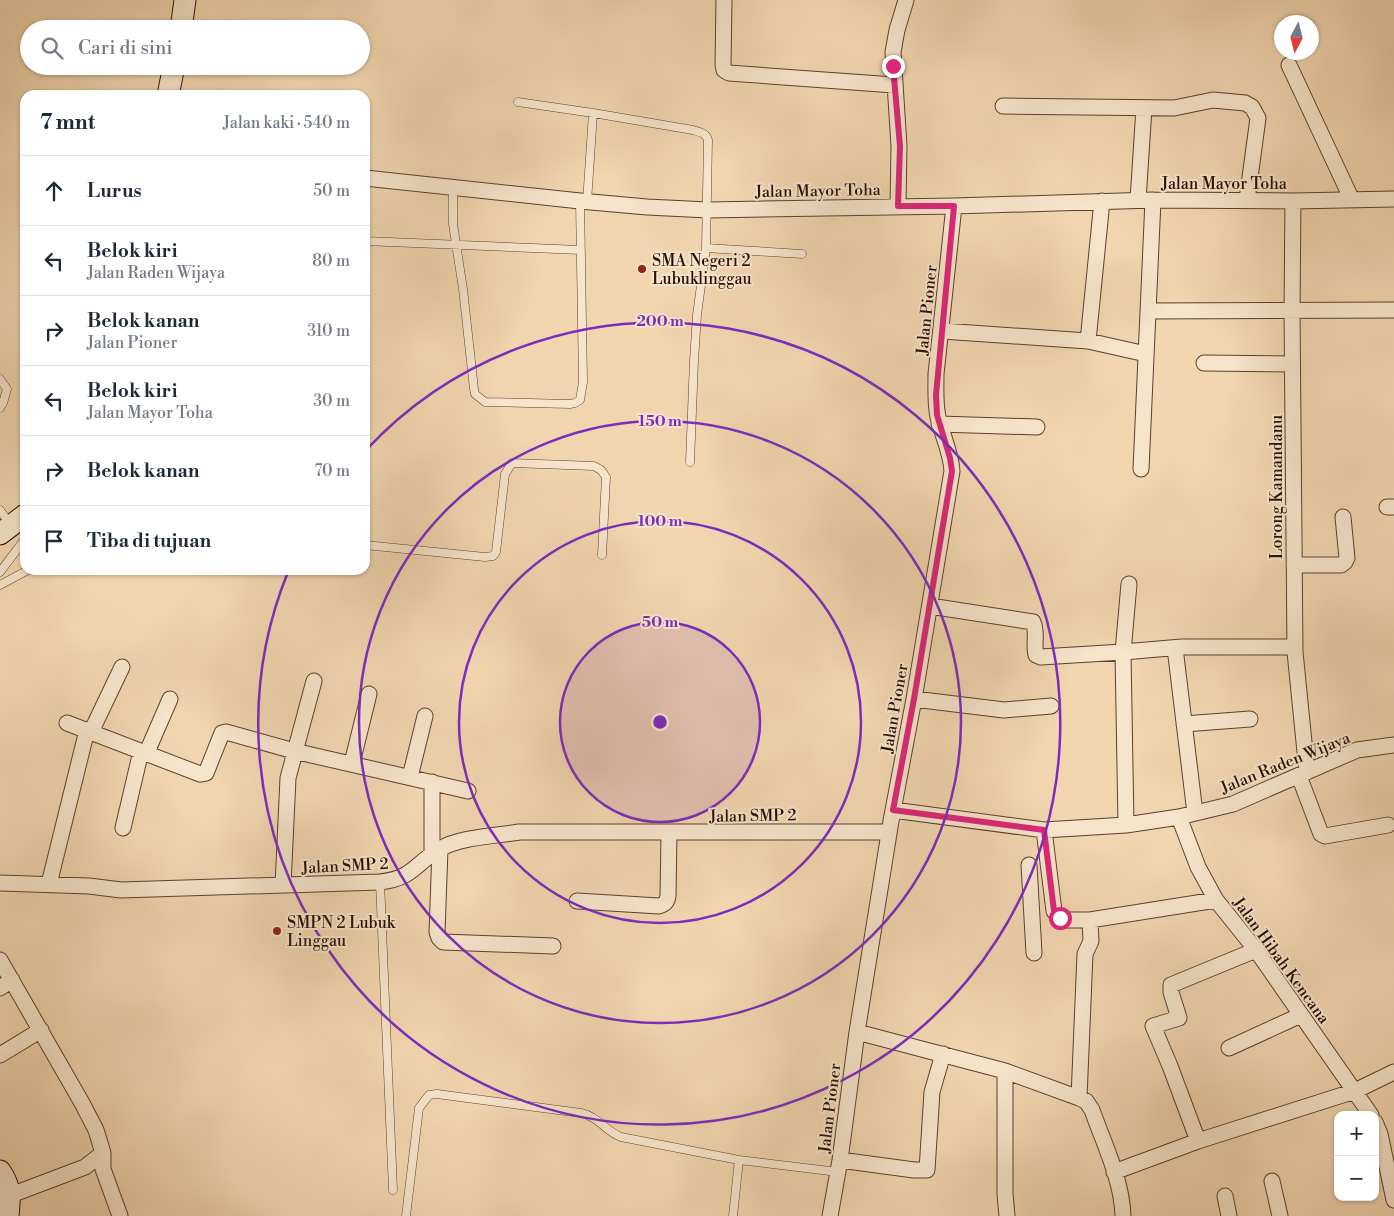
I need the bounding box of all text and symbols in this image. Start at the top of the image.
north arrow [1274,15,1319,60]
search box [20,20,370,75]
icon: search [38,34,66,62]
text: Cari di sini [78,36,173,60]
route end [882,55,905,78]
text: 7 mnt [40,110,95,136]
text: Jalan kaki · 540 m [223,113,350,133]
street label: Jalan Mayor Toha [1160,174,1288,194]
icon: ahead [40,177,68,205]
text: Lurus [87,179,142,203]
street label: Jalan Mayor Toha [754,180,882,202]
text: 50 m [313,181,350,201]
text: Belok kiri [87,239,177,263]
icon: left [40,247,68,275]
text: 80 m [312,251,350,271]
place label: SMA Negeri 2 Lubuklinggau [652,251,752,289]
text: Jalan Raden Wijaya [87,263,225,283]
marker: SMA Negeri 2 Lubuklinggau [636,263,648,275]
street label: Jalan Pioner [912,264,942,357]
text: Belok kanan [87,309,200,333]
text: 200 m [636,312,684,331]
icon: right [40,317,68,345]
text: 310 m [307,321,350,341]
text: Jalan Pioner [87,333,177,353]
text: Belok kiri [87,379,177,403]
icon: left [40,387,68,415]
text: 30 m [313,391,350,411]
text: Jalan Mayor Toha [87,403,213,423]
text: 150 m [638,412,682,431]
street label: Lorong Kamandanu [1267,415,1287,559]
icon: right [40,457,68,485]
text: Belok kanan [87,459,200,483]
text: 70 m [314,461,350,481]
text: 100 m [638,512,683,531]
icon: arrive [40,527,68,555]
text: Tiba di tujuan [87,529,211,553]
text: 50 m [642,613,678,632]
street label: Jalan Pioner [877,662,913,755]
centre of rings [651,713,669,731]
street label: Jalan Raden Wijaya [1217,727,1354,798]
street label: Jalan SMP 2 [708,805,797,827]
street label: Jalan SMP 2 [300,854,389,878]
street label: Jalan Hibah Kencana [1228,893,1334,1029]
route start [1049,907,1072,930]
place label: SMPN 2 Lubuk Linggau [287,913,397,951]
marker: SMPN 2 Lubuk Linggau [271,925,283,937]
street label: Jalan Pioner [814,1062,845,1155]
map controls [1334,1111,1379,1201]
button: + [1334,1111,1379,1156]
button: − [1334,1156,1379,1201]

